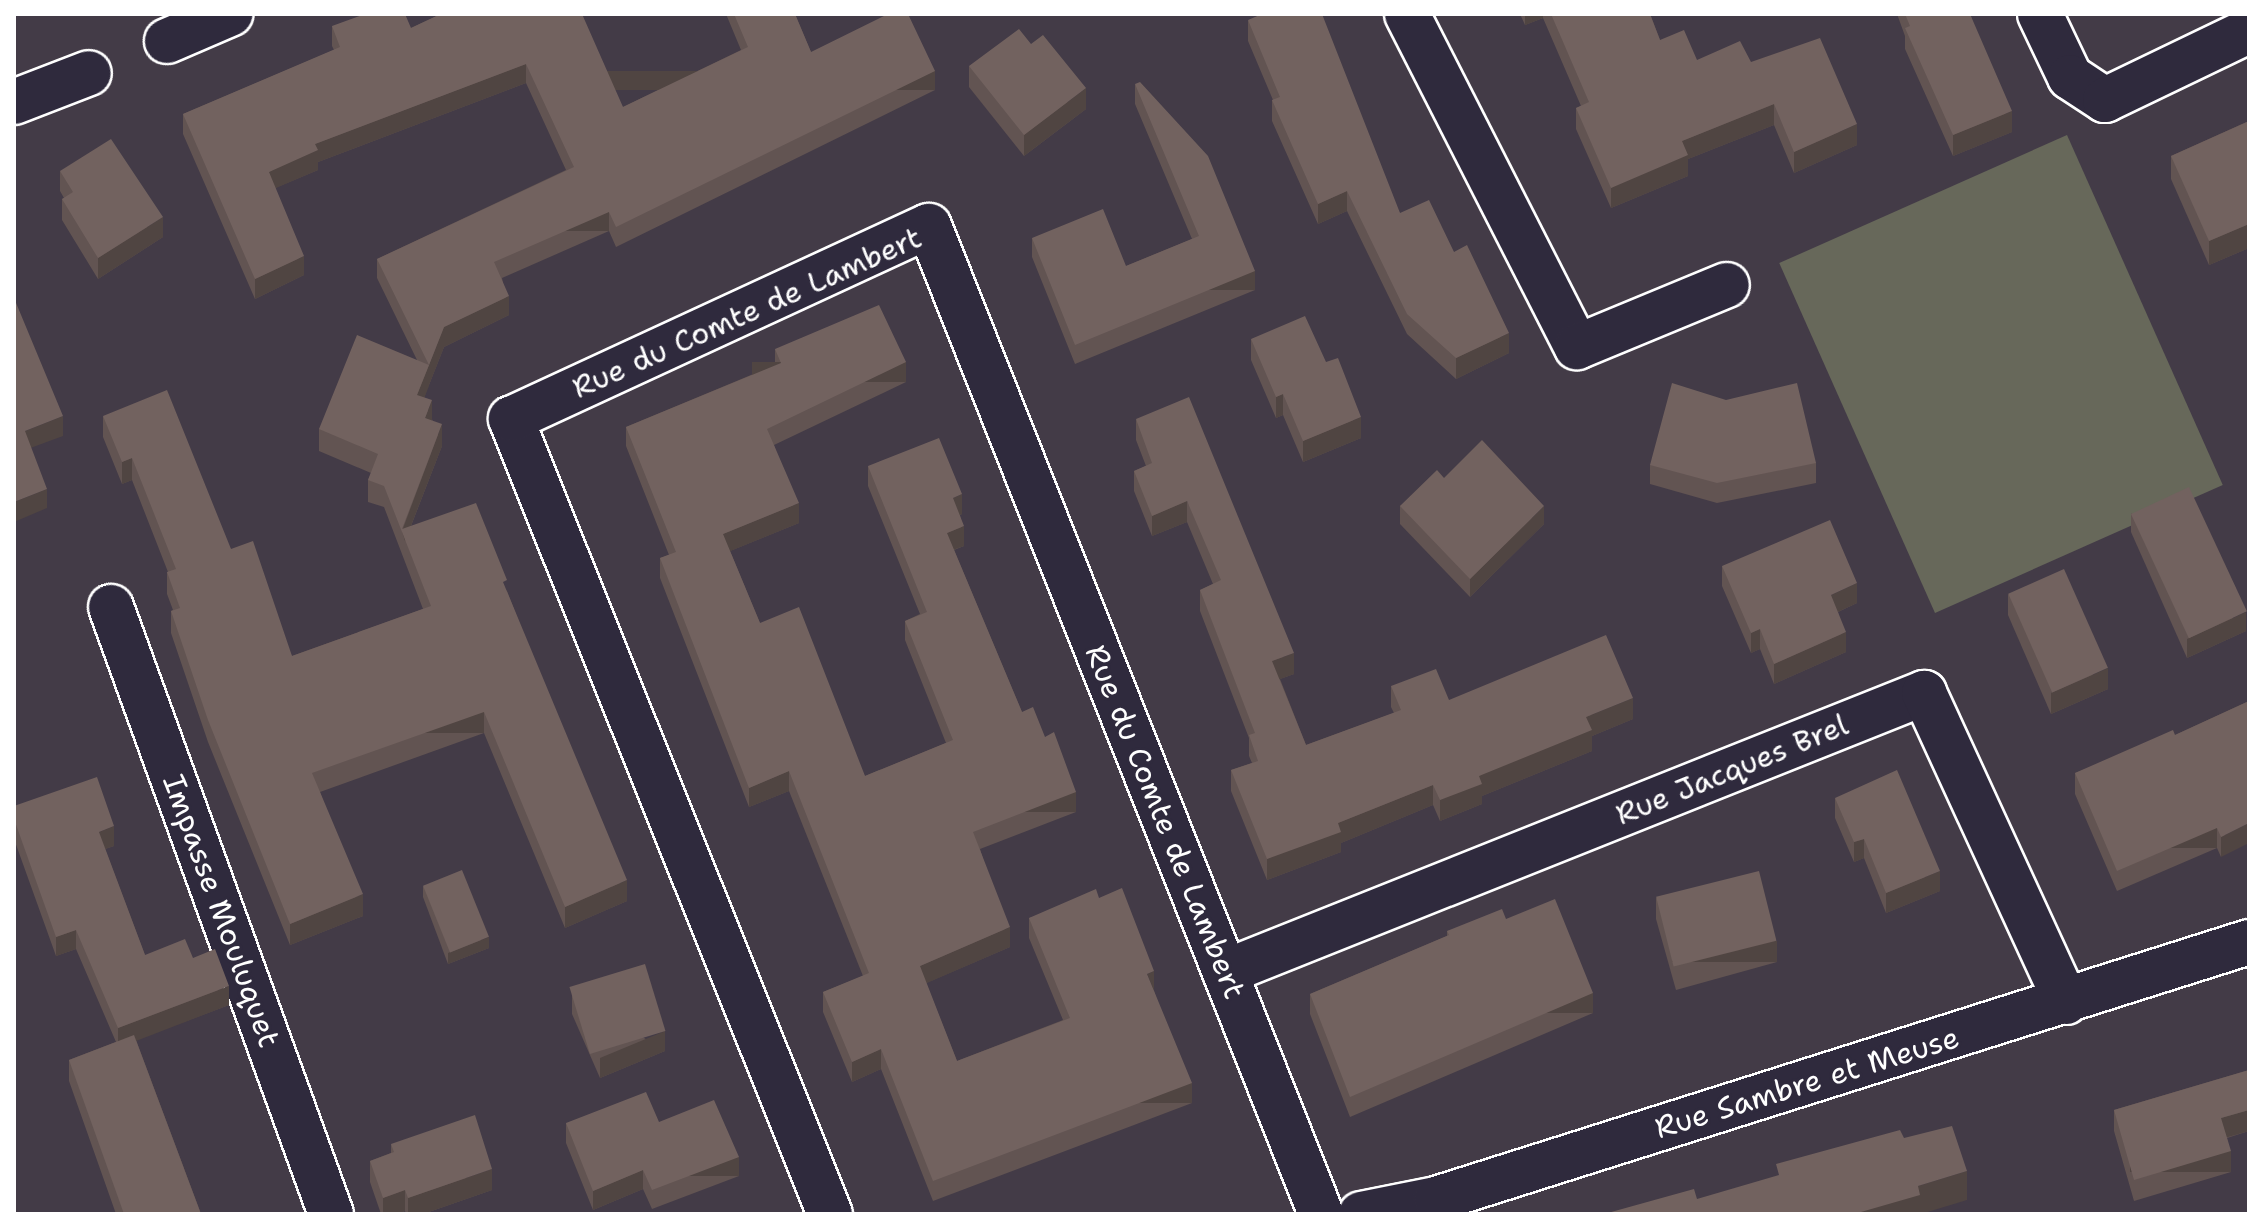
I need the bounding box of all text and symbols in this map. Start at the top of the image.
street label: Rue du Comte de Lambert [567,220,927,406]
street label: Rue du Comte de Lambert [1077,640,1253,1004]
street label: Rue Jacques Brel [1611,707,1853,833]
street label: Impasse Mouluquet [155,770,287,1052]
street label: Rue Sambre et Meuse [1651,1020,1963,1146]

